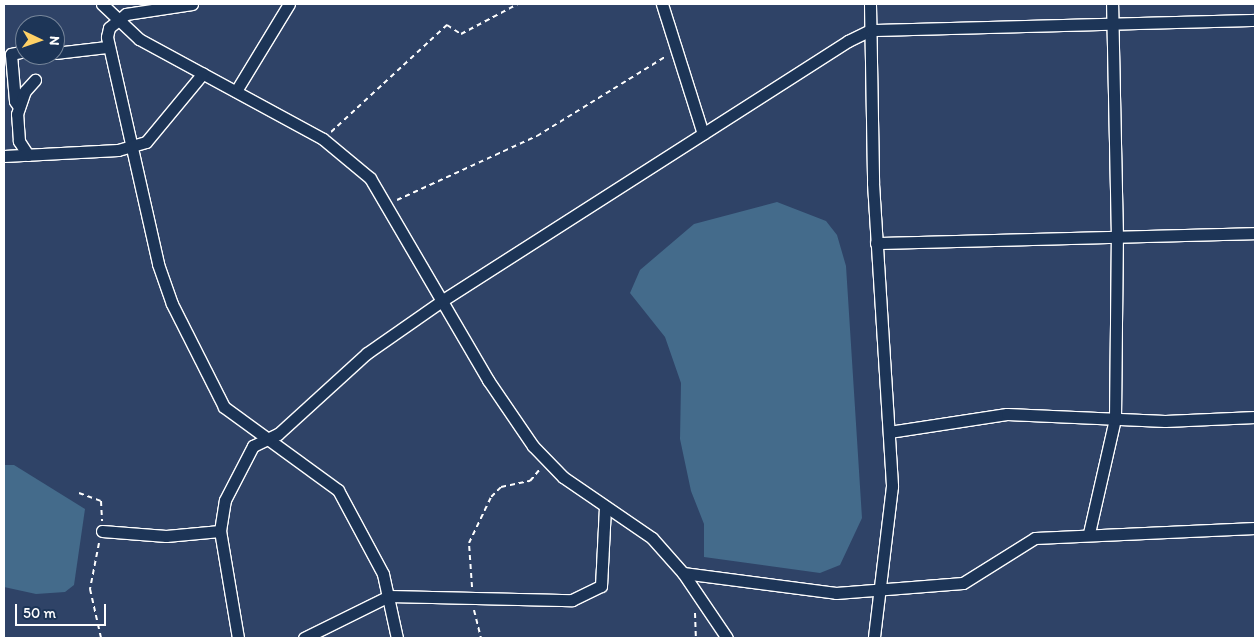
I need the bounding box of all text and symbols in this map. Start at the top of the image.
north arrow [15,15,65,65]
text: N [46,36,63,46]
scale bar [18,594,109,626]
text: 50 m [23,604,56,622]

